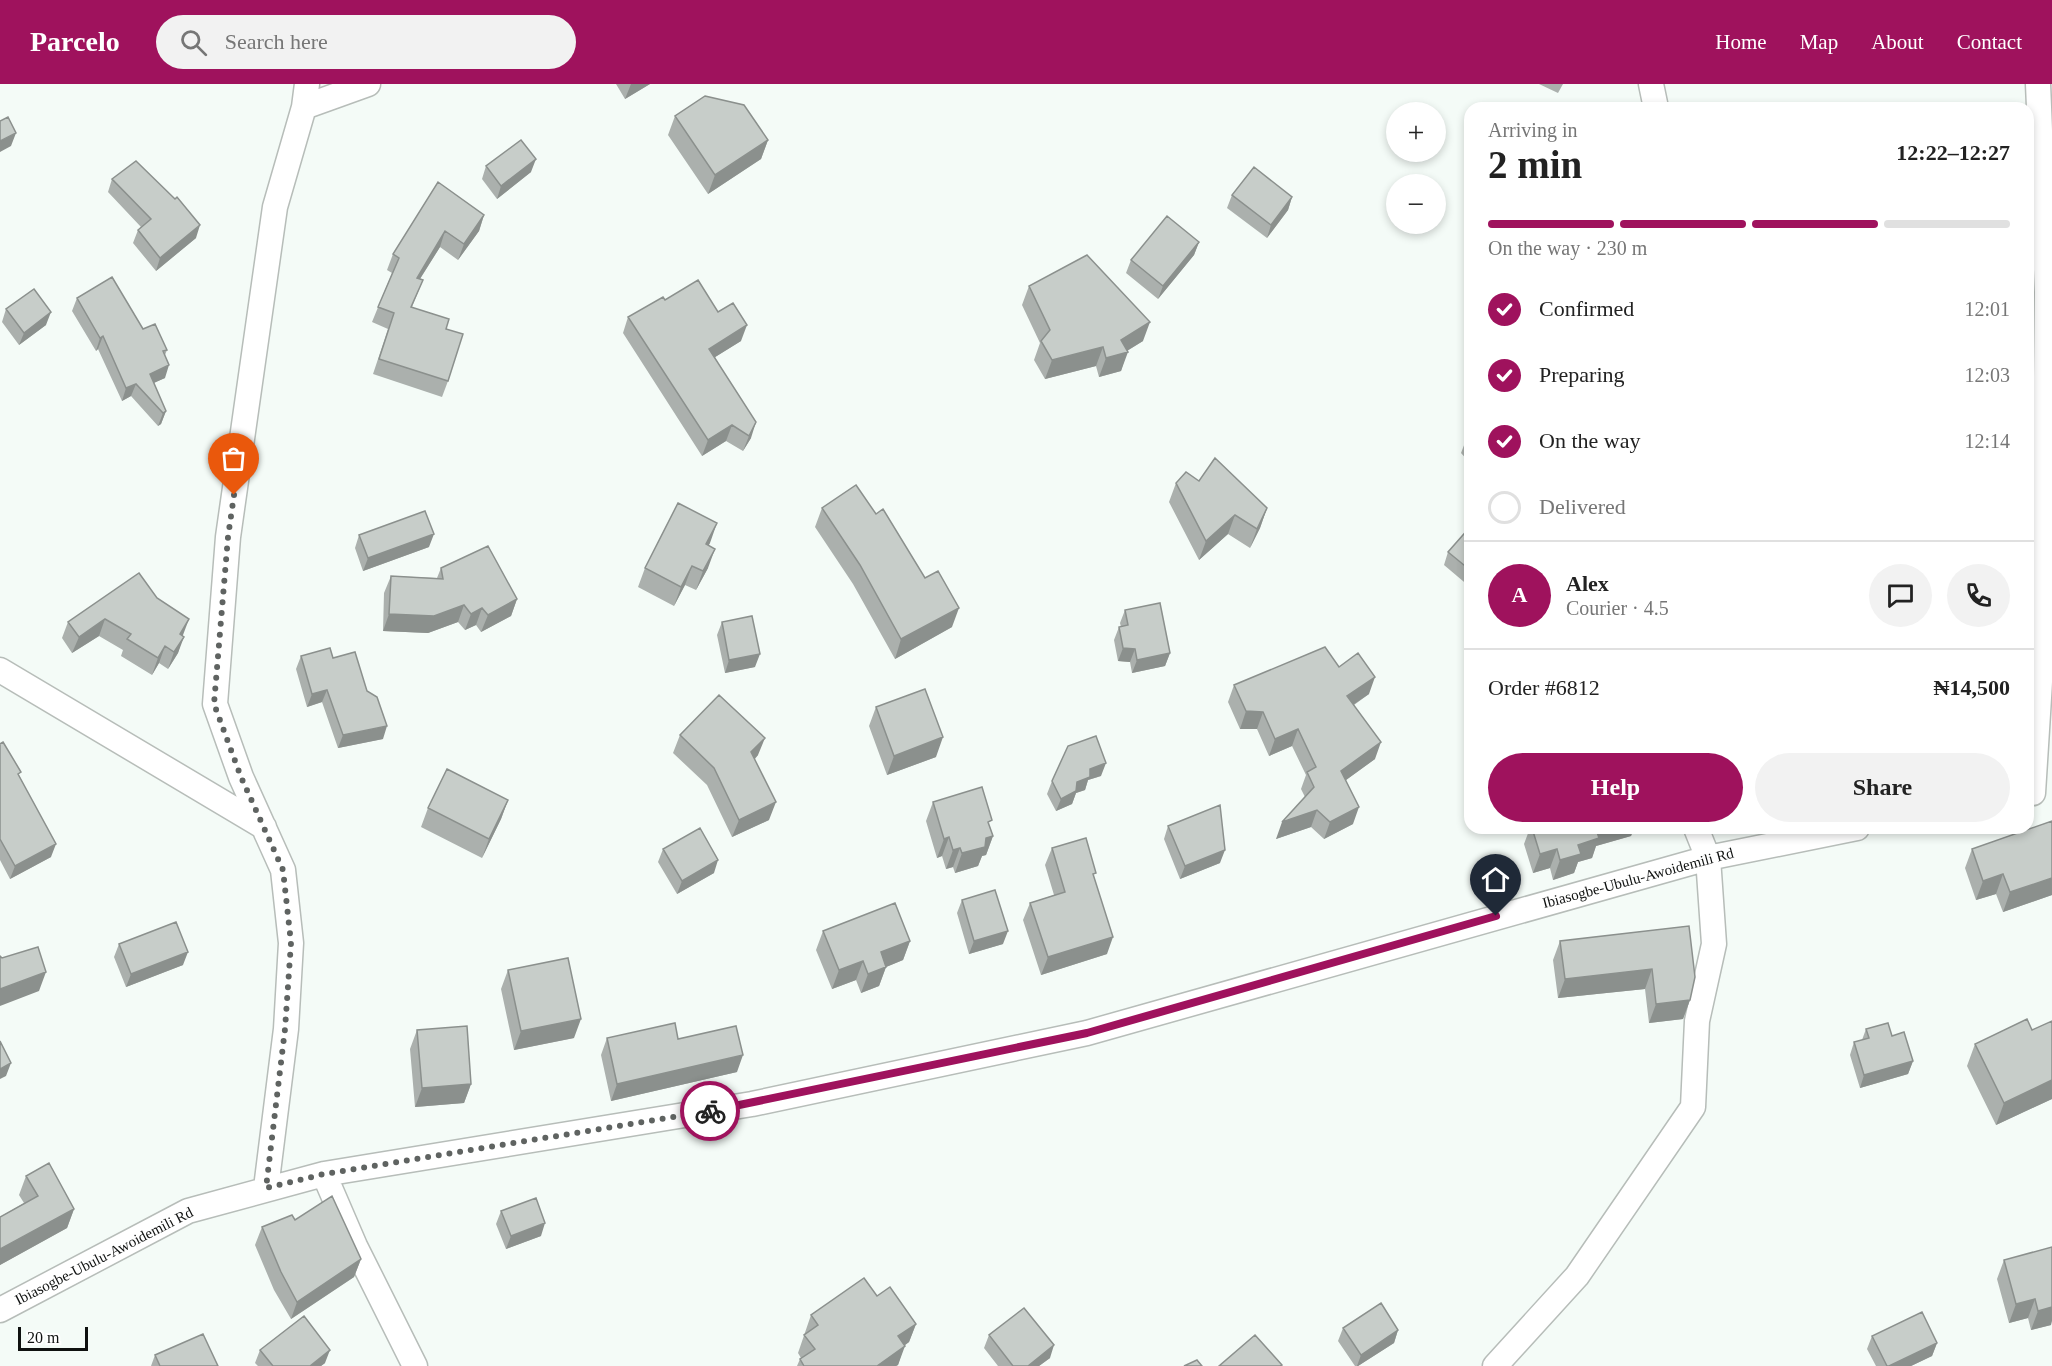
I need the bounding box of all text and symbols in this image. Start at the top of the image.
search box [156,15,576,69]
text: Parcelo [30,26,120,57]
icon: search [177,26,210,59]
text: Search here [225,29,328,54]
text: Home [1715,30,1767,54]
text: Map [1800,30,1838,54]
text: About [1871,30,1924,54]
text: Contact [1957,30,2022,54]
map controls [1386,102,1446,234]
button: + [1386,102,1446,162]
text: Arriving in [1488,119,1577,141]
text: 12:22–12:27 [1896,140,2010,165]
text: 2 min [1488,143,1582,186]
button: − [1386,174,1446,234]
text: On the way · 230 m [1488,237,1647,259]
icon: check [1488,293,1521,326]
text: Confirmed [1539,296,1634,321]
text: 12:01 [1964,298,2010,320]
icon: check [1488,359,1521,392]
text: Preparing [1539,362,1625,387]
text: 12:03 [1964,364,2010,386]
icon: check [1488,425,1521,458]
text: On the way [1539,428,1640,453]
text: 12:14 [1964,430,2010,452]
pin [208,433,259,495]
icon: bag [217,442,250,475]
text: Delivered [1539,494,1626,519]
button: chat [1869,564,1932,627]
button: phone [1947,564,2010,627]
text: Alex [1566,571,1609,596]
text: A [1512,582,1527,607]
text: Courier · 4.5 [1566,597,1669,619]
text: Order #6812 [1488,675,1600,700]
text: ₦14,500 [1934,675,2010,700]
button: Help [1488,753,1743,822]
button: Share [1755,753,2010,822]
street label: Ibiasogbe-Ubulu-Awoidemili Rd [1541,845,1736,911]
pin [1470,854,1521,916]
icon: home [1479,863,1512,896]
courier [680,1081,740,1141]
icon: bike [694,1095,727,1128]
street label: Ibiasogbe-Ubulu-Awoidemili Rd [12,1204,196,1308]
scale bar [18,1324,88,1352]
text: 20 m [27,1329,59,1346]

